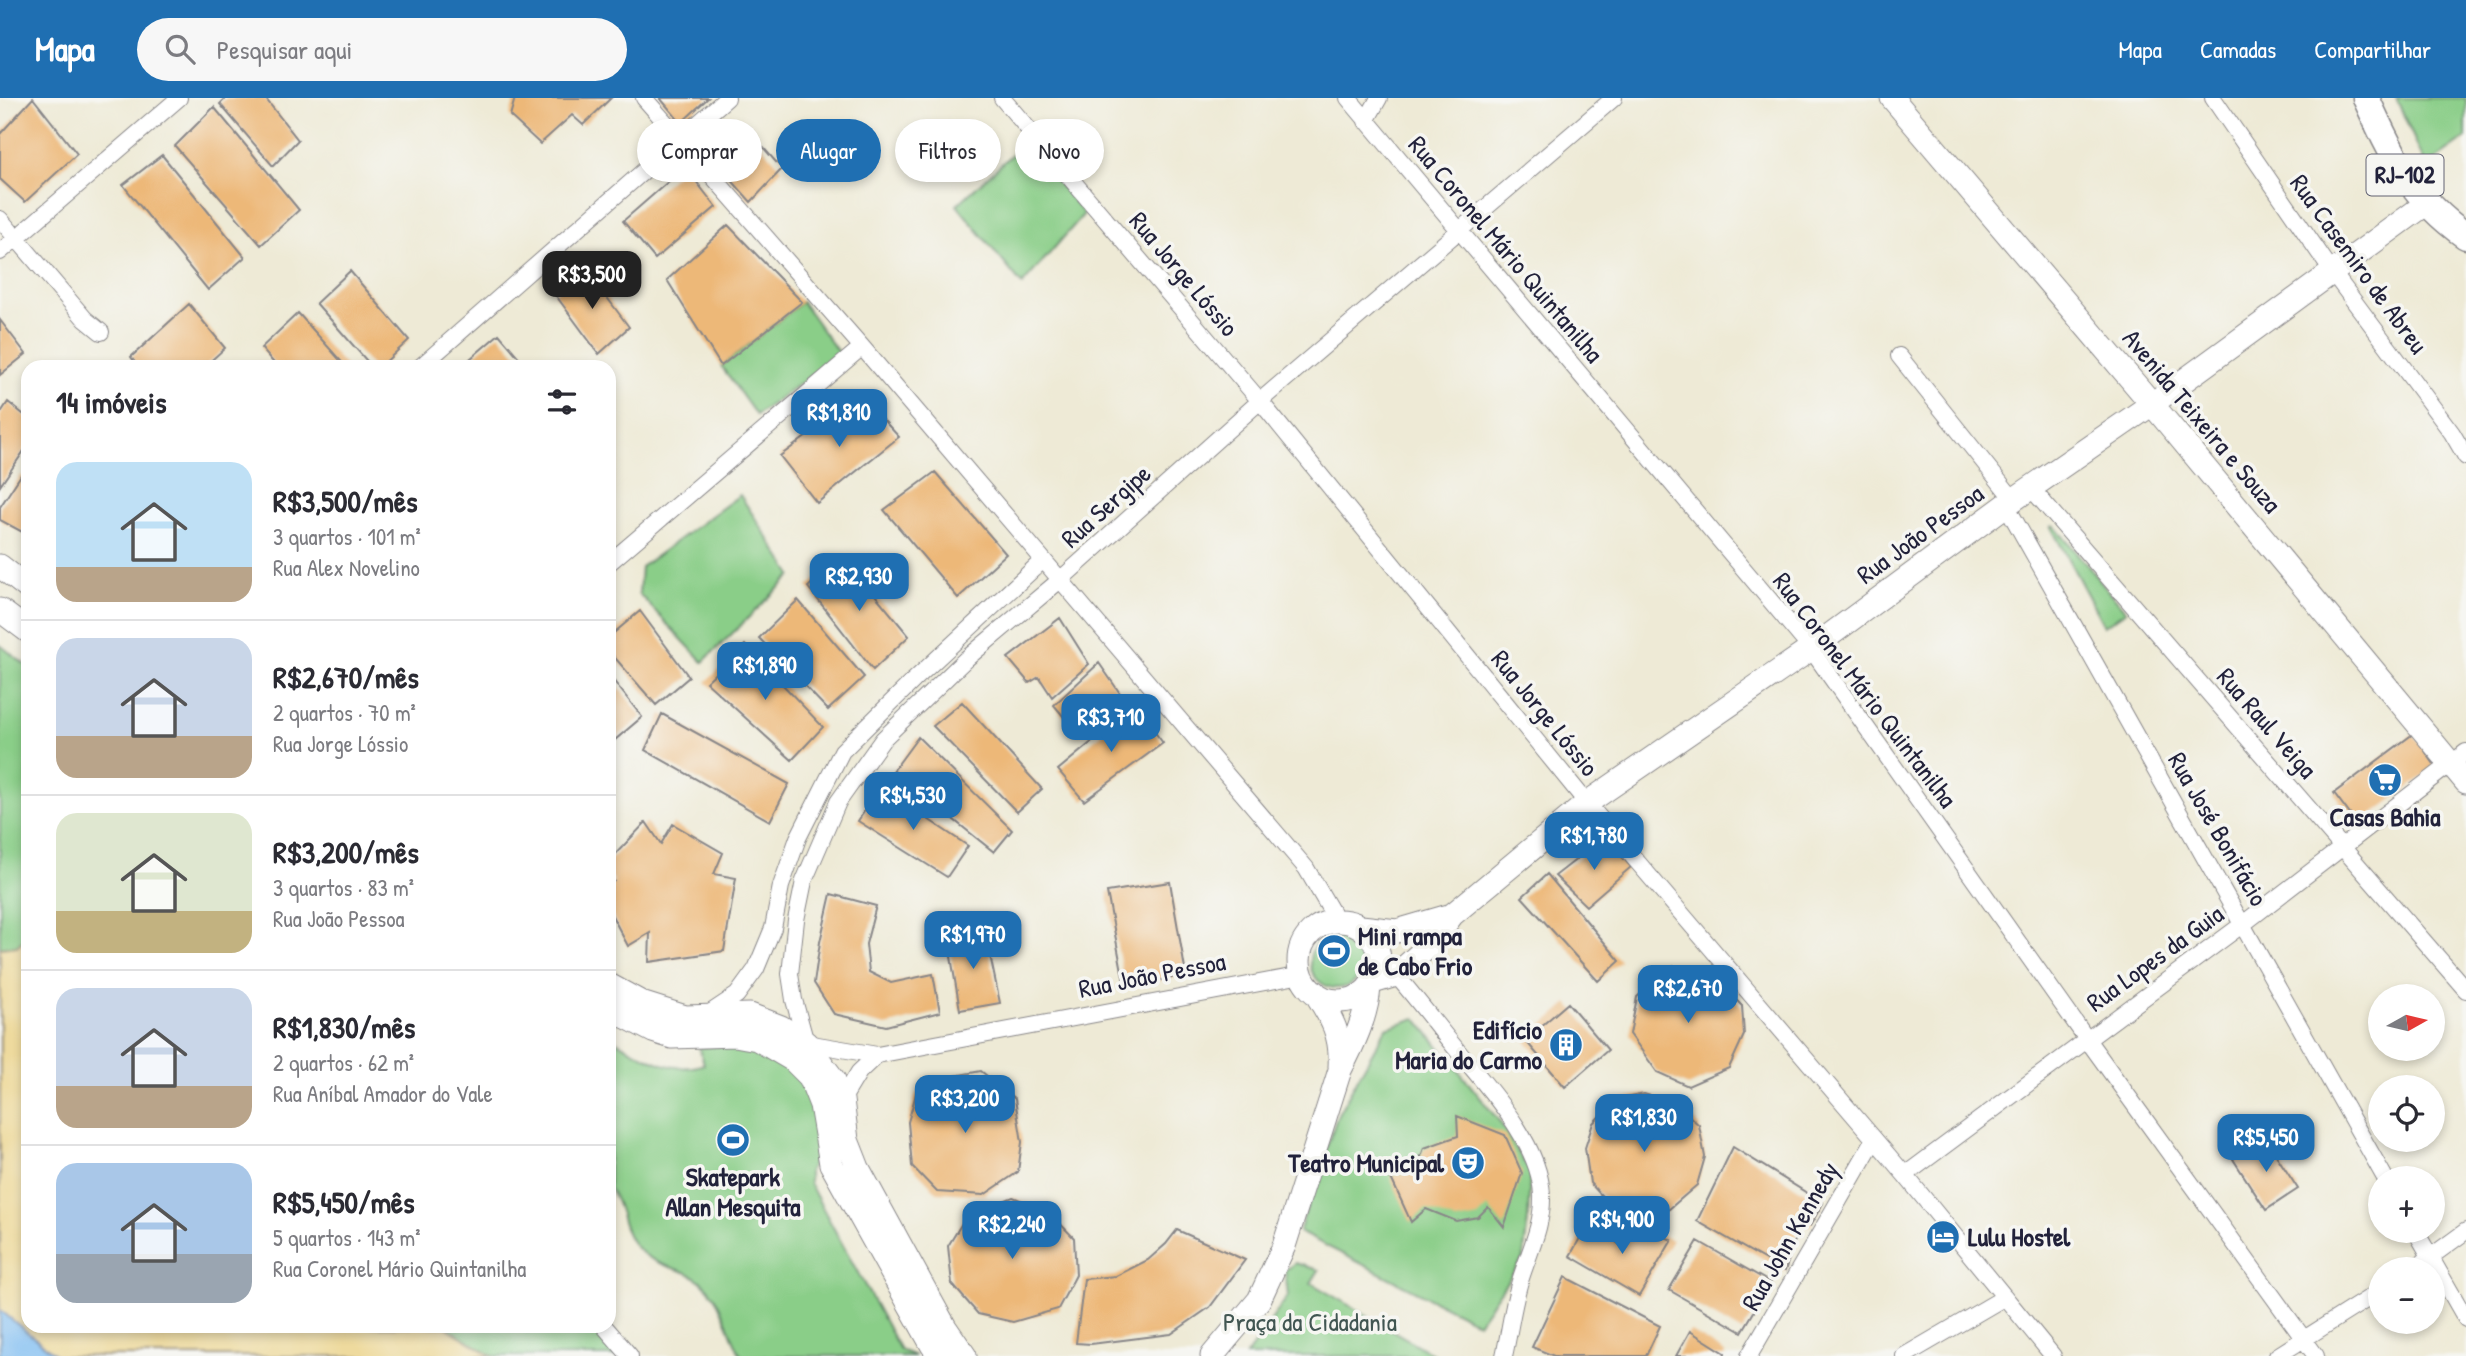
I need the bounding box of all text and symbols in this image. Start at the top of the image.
search box [137,18,627,81]
text: Mapa [35,27,95,71]
icon: search [161,30,199,68]
text: Pesquisar aqui [217,32,352,67]
text: Mapa [2119,33,2162,65]
text: Camadas [2200,33,2276,65]
text: Compartilhar [2314,33,2431,65]
chip: Comprar [637,119,762,182]
chip: Alugar [776,119,881,182]
chip: Filtros [895,119,1001,182]
chip: Novo [1015,119,1104,182]
street label: Rua Coronel Mário Quintanilha [1401,128,1612,370]
road number: RJ-102 [2366,154,2444,196]
street label: Rua Casemiro de Abreu [2282,167,2436,360]
street label: Rua Jorge Lóssio [1122,204,1247,343]
pin: R$3,500 [527,252,657,311]
text: R$3,500 [558,258,626,289]
street label: Avenida Teixeira e Souza [2115,321,2290,520]
text: 14 imóveis [56,382,166,422]
icon: filters [543,383,581,421]
pin: R$1,810 [774,390,904,449]
text: R$1,810 [807,396,871,427]
street label: Rua Sergipe [1053,456,1158,555]
street label: Rua João Pessoa [1849,476,1990,591]
text: R$3,500/mês [273,481,417,521]
icon: home [112,490,196,574]
text: 3 quartos · 101 m² [273,521,421,552]
text: Rua Alex Novelino [273,552,420,583]
pin: R$2,930 [794,554,924,613]
text: R$2,930 [826,560,892,591]
street label: Rua Coronel Mário Quintanilha [1765,565,1966,815]
pin: R$1,890 [700,642,830,702]
street label: Rua Jorge Lóssio [1484,642,1607,783]
text: R$1,890 [733,649,797,680]
text: R$2,670/mês [273,657,419,697]
street label: Rua Raul Veiga [2209,660,2325,786]
icon: home [112,666,196,750]
pin: R$3,710 [1046,694,1176,754]
text: 2 quartos · 70 m² [273,697,416,728]
text: R$3,710 [1077,701,1145,732]
text: Rua Jorge Lóssio [273,728,408,759]
street label: Rua José Bonifácio [2160,746,2277,912]
supermarket icon: Casas Bahia [2366,761,2404,799]
pin: R$4,530 [848,772,978,832]
text: R$4,530 [880,779,946,810]
place label: Casas Bahia [2330,799,2441,834]
pin: R$1,780 [1529,812,1659,872]
text: R$1,780 [1561,819,1627,850]
text: R$3,200/mês [273,832,419,872]
icon: home [112,841,196,925]
text: 3 quartos · 83 m² [273,872,414,903]
street label: Rua Lopes da Guia [2079,896,2230,1019]
text: Rua João Pessoa [273,903,405,934]
pin: R$1,970 [908,912,1038,971]
text: R$1,970 [940,918,1006,949]
place label: Mini rampa de Cabo Frio [1358,918,1473,983]
sports icon: Mini rampa de Cabo Frio [1315,932,1353,970]
street label: Rua João Pessoa [1076,943,1228,1006]
pin: R$2,670 [1623,965,1753,1025]
text: R$2,670 [1654,972,1722,1003]
north arrow [2368,984,2445,1060]
map controls [2368,984,2445,1334]
text: R$1,830/mês [273,1007,415,1047]
place label: Edifício Maria do Carmo [1395,1012,1543,1077]
icon: home [112,1016,196,1100]
building icon: Edifício Maria do Carmo [1547,1026,1585,1064]
text: 2 quartos · 62 m² [273,1047,414,1078]
button: locate [2368,1075,2445,1152]
pin: R$3,200 [900,1076,1030,1135]
text: Rua Aníbal Amador do Vale [273,1078,493,1109]
text: R$3,200 [931,1082,999,1113]
pin: R$1,830 [1579,1094,1709,1154]
text: R$1,830 [1611,1101,1677,1132]
pin: R$5,450 [2201,1114,2331,1174]
sports icon: Skatepark Allan Mesquita [714,1121,752,1159]
text: R$5,450 [2233,1121,2299,1152]
theatre icon: Teatro Municipal [1449,1144,1487,1182]
place label: Teatro Municipal [1287,1145,1445,1181]
street label: Rua John Kennedy [1733,1155,1846,1316]
place label: Skatepark Allan Mesquita [665,1159,801,1225]
button: + [2368,1166,2445,1243]
text: R$5,450/mês [273,1182,415,1222]
icon: home [112,1191,196,1275]
pin: R$4,900 [1557,1196,1687,1256]
pin: R$2,240 [947,1202,1077,1261]
text: R$4,900 [1590,1203,1654,1234]
text: R$2,240 [978,1208,1046,1239]
hotel icon: Lulu Hostel [1924,1218,1962,1256]
place label: Lulu Hostel [1968,1219,2071,1254]
text: 5 quartos · 143 m² [273,1222,420,1253]
text: Rua Coronel Mário Quintanilha [273,1253,526,1284]
button: − [2368,1257,2445,1334]
park label: Praça da Cidadania [1223,1304,1397,1339]

